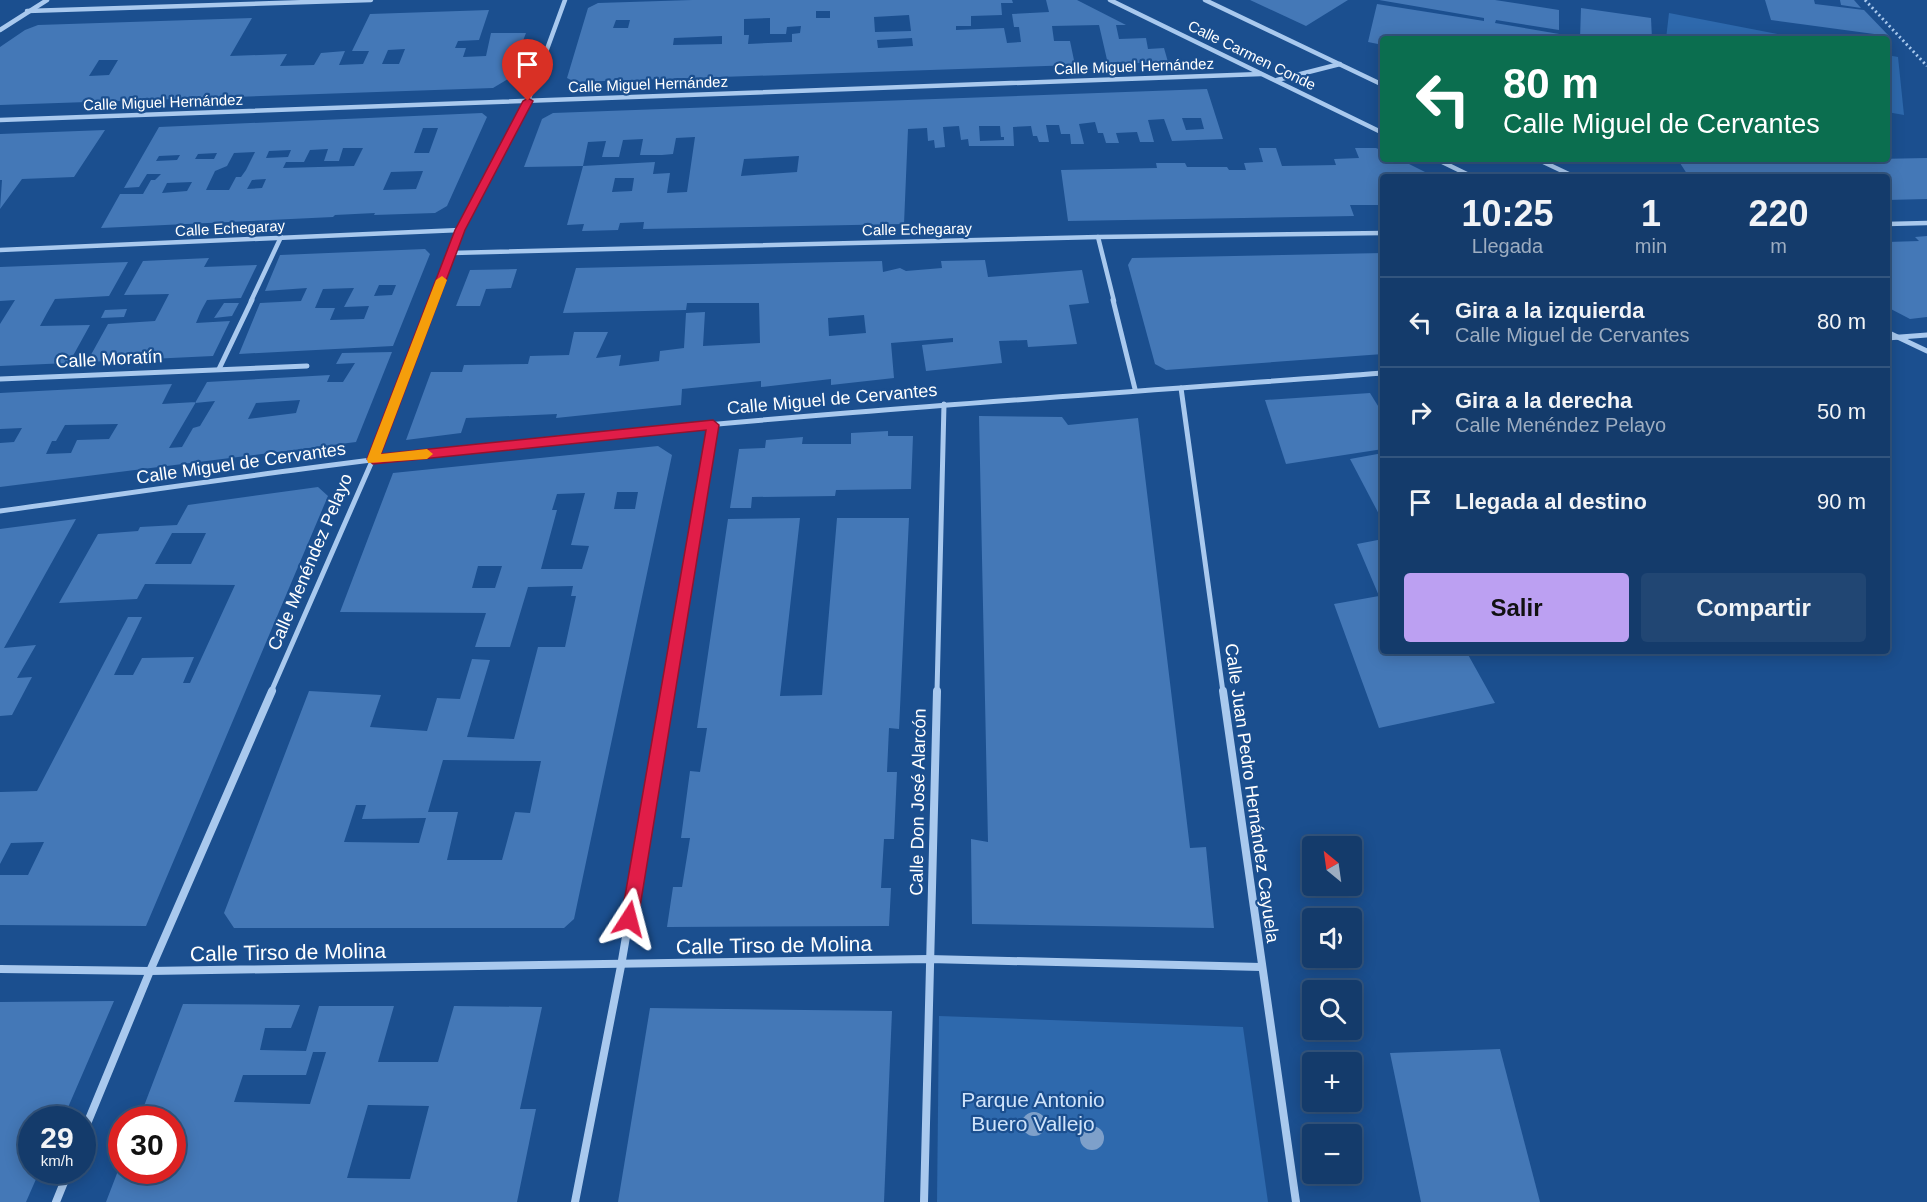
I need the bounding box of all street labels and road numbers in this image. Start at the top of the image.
street label: Calle Carmen Conde [1185,17,1319,93]
street label: Calle Miguel Hernández [1054,55,1214,77]
street label: Calle Miguel Hernández [568,73,728,95]
street label: Calle Miguel Hernández [83,91,243,113]
street label: Calle Echegaray [175,217,286,239]
street label: Calle Echegaray [862,220,973,238]
street label: Calle Moratín [55,346,163,372]
street label: Calle Miguel de Cervantes [726,380,938,418]
street label: Calle Miguel de Cervantes [135,438,347,488]
street label: Calle Menéndez Pelayo [264,471,356,653]
street label: Calle Juan Pedro Hernández Cayuela [1221,642,1283,945]
street label: Calle Don José Alarcón [906,708,930,896]
street label: Calle Tirso de Molina [676,932,873,958]
street label: Calle Tirso de Molina [190,939,387,965]

